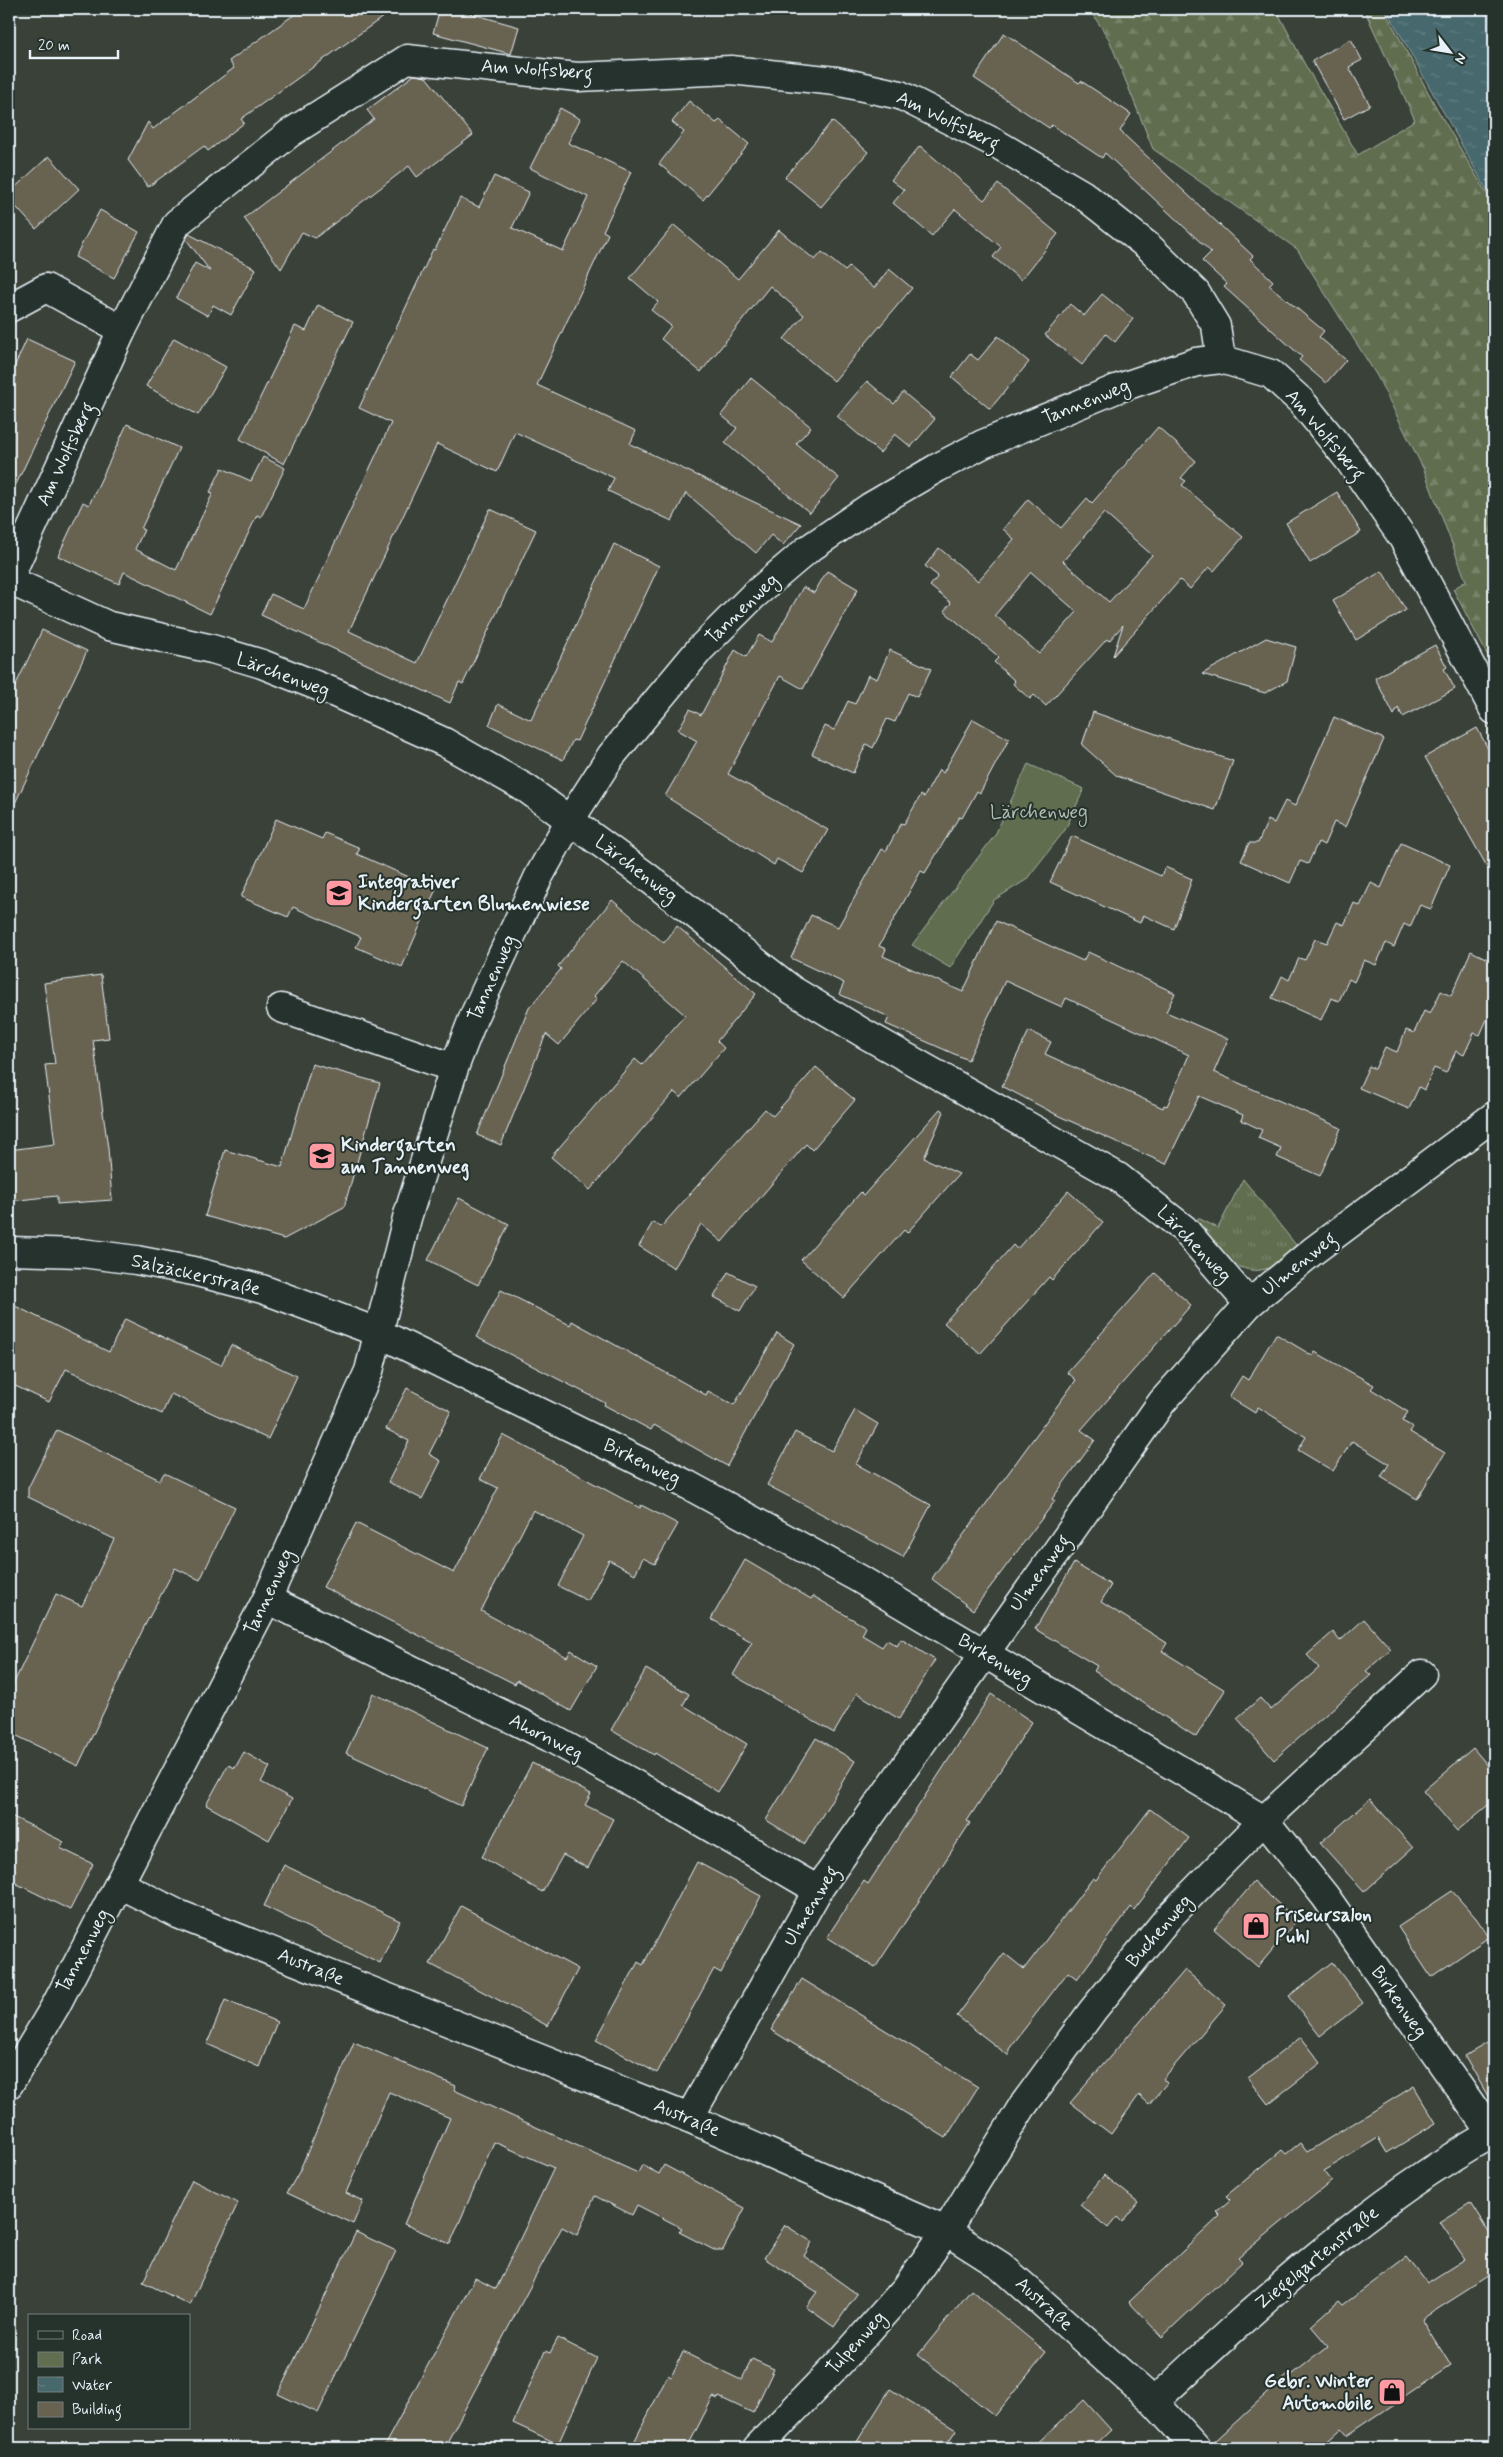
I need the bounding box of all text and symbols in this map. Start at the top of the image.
scale bar [30,28,118,60]
north arrow [1426,28,1476,78]
text: 20 m [38,36,70,56]
text: N [1450,50,1470,67]
street label: Am Wolfsberg [480,54,594,89]
street label: Am Wolfsberg [891,85,1004,159]
street label: Tannenweg [1038,373,1134,433]
street label: Am Wolfsberg [1277,384,1371,488]
street label: Am Wolfsberg [31,398,104,511]
street label: Tannenweg [700,568,785,652]
street label: Lärchenweg [232,647,333,705]
park label: Lärchenweg [990,800,1088,827]
street label: Lärchenweg [588,830,683,910]
place label: Integrativer Kindergarten Blumenwiese [358,870,590,920]
school or university icon: Integrativer Kindergarten Blumenwiese [324,878,354,908]
street label: Tannenweg [462,931,524,1026]
place label: Kindergarten am Tannenweg [341,1133,469,1181]
school or university icon: Kindergarten am Tannenweg [307,1141,337,1171]
street label: Lärchenweg [1150,1200,1237,1289]
street label: Ulmenweg [1256,1226,1344,1304]
street label: Salzäckerstraße [129,1248,263,1302]
street label: Birkenweg [598,1433,685,1493]
street label: Ulmenweg [1004,1529,1079,1618]
street label: Tannenweg [238,1545,302,1640]
street label: Birkenweg [952,1628,1037,1694]
street label: Ahornweg [504,1708,587,1767]
street label: Ulmenweg [777,1861,847,1952]
street label: Buchenweg [1120,1889,1199,1974]
place label: Friseursalon Puhl [1275,1903,1372,1950]
street label: Tannenweg [50,1904,117,1999]
shop icon: Friseursalon Puhl [1241,1911,1271,1941]
street label: Austraße [274,1942,348,1992]
street label: Birkenweg [1363,1961,1433,2044]
street label: Austraße [650,2093,724,2143]
street label: Ziegelgartenstraße [1250,2200,1386,2318]
street label: Austraße [1010,2271,1078,2337]
street label: Tulpenweg [821,2306,893,2382]
legend [28,2314,190,2430]
text: Road [72,2326,102,2346]
text: Park [72,2350,102,2370]
place label: Gebr. Winter Automobile [1264,2369,1373,2416]
text: Water [72,2376,112,2396]
shop icon: Gebr. Winter Automobile [1377,2377,1407,2407]
text: Building [72,2400,122,2421]

